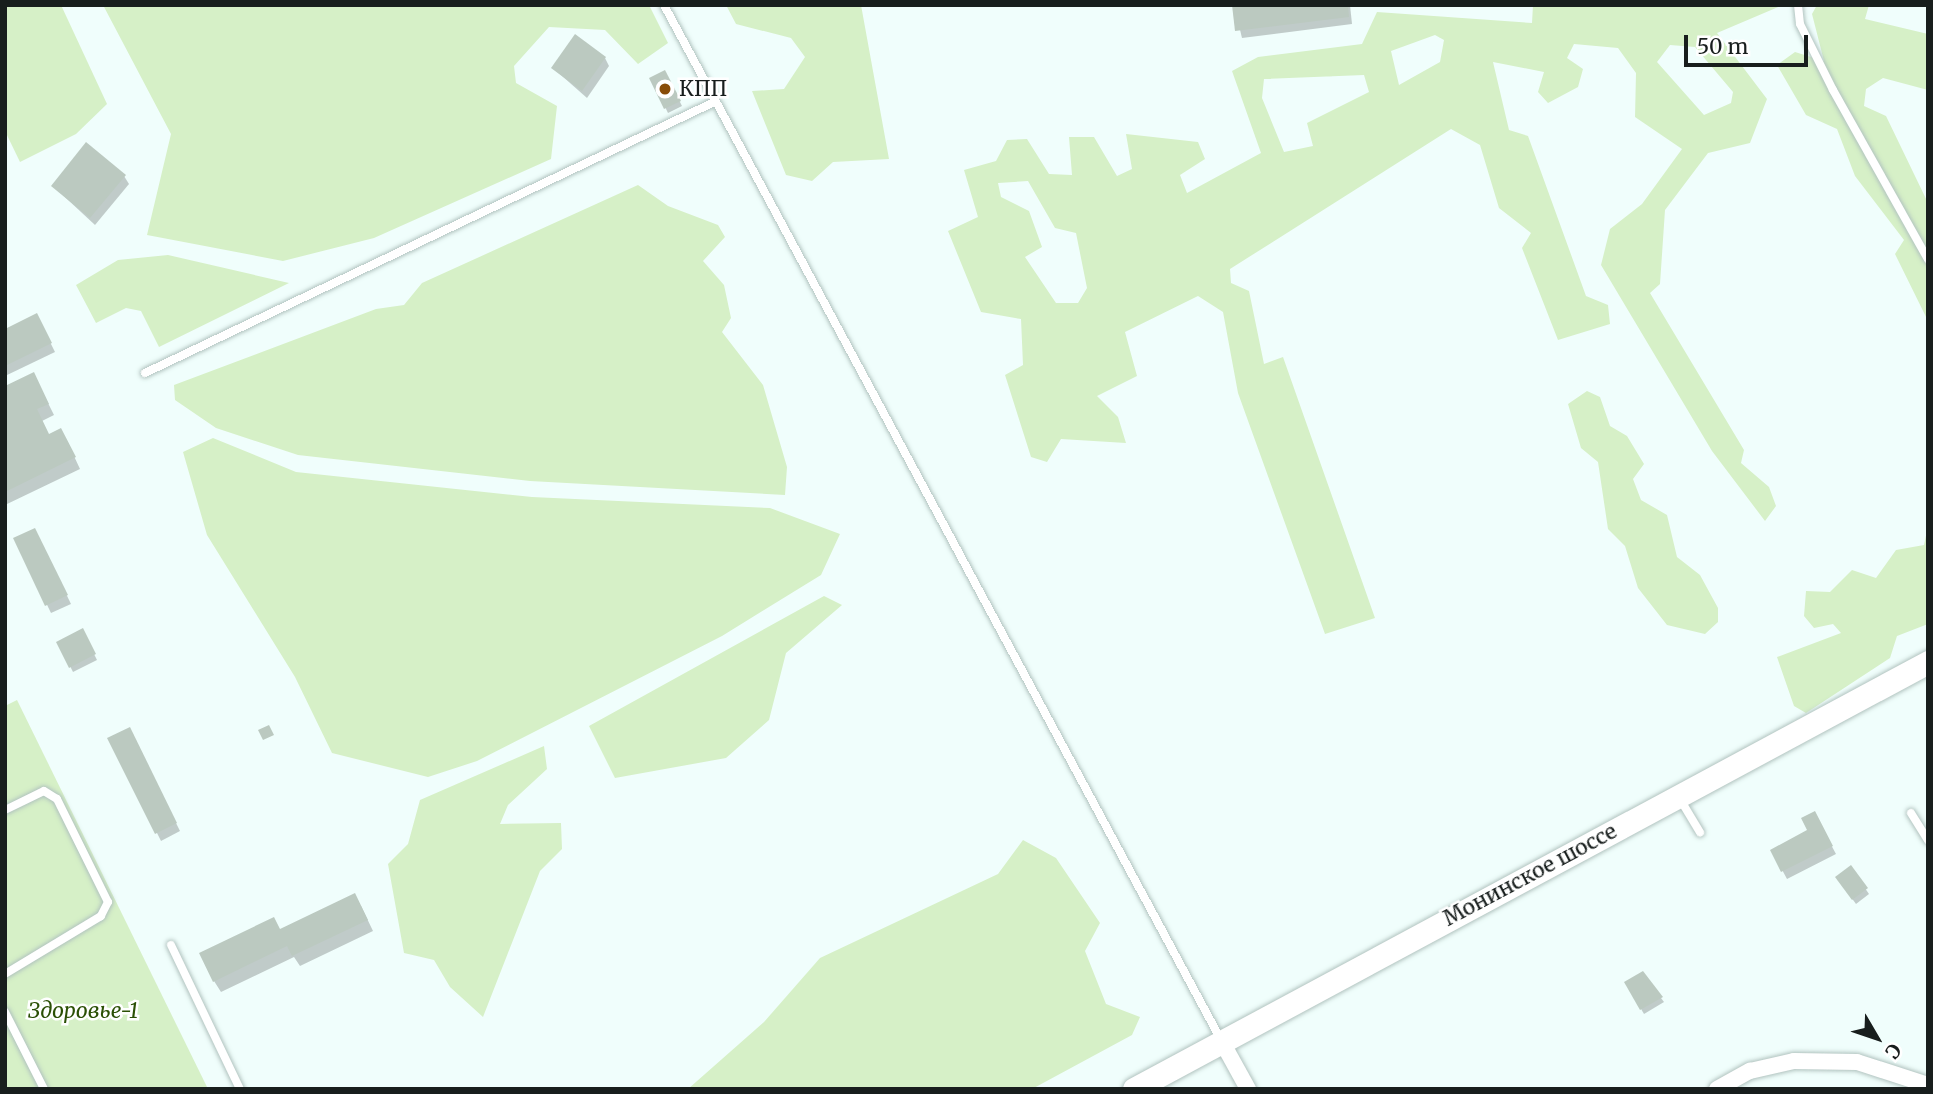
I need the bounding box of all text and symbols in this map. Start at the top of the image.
scale bar [1688,21,1812,65]
text: 50 m [1697,33,1748,60]
place label: КПП [679,76,727,102]
marker: КПП [657,81,673,97]
street label: Монинское шоссе [1439,819,1621,931]
park label: Здоровье-1 [28,998,138,1024]
north arrow [1842,1003,1912,1073]
text: С [1880,1039,1907,1064]

